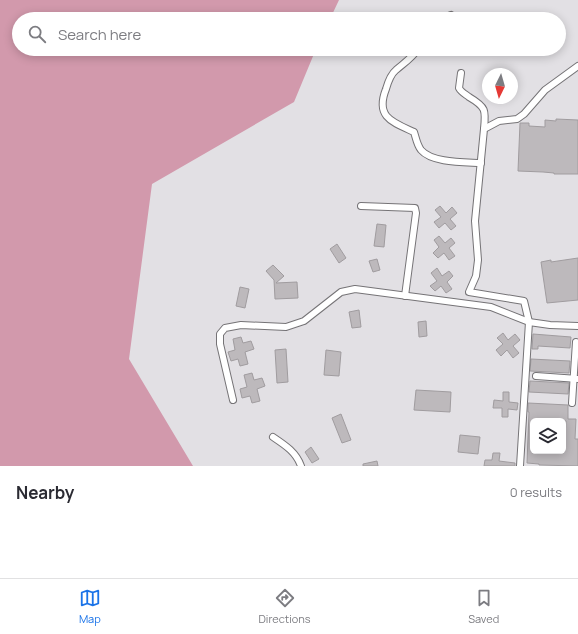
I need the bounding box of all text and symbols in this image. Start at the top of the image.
search box [12,12,566,56]
icon: search [26,23,48,45]
text: Search here [58,24,141,45]
north arrow [482,68,518,104]
map controls [530,418,566,454]
button: layers [530,418,566,454]
text: Nearby [16,481,74,504]
text: 0 results [510,483,562,501]
tab: Map [79,587,101,626]
tab: Directions [258,587,311,626]
tab: Saved [468,587,499,626]

